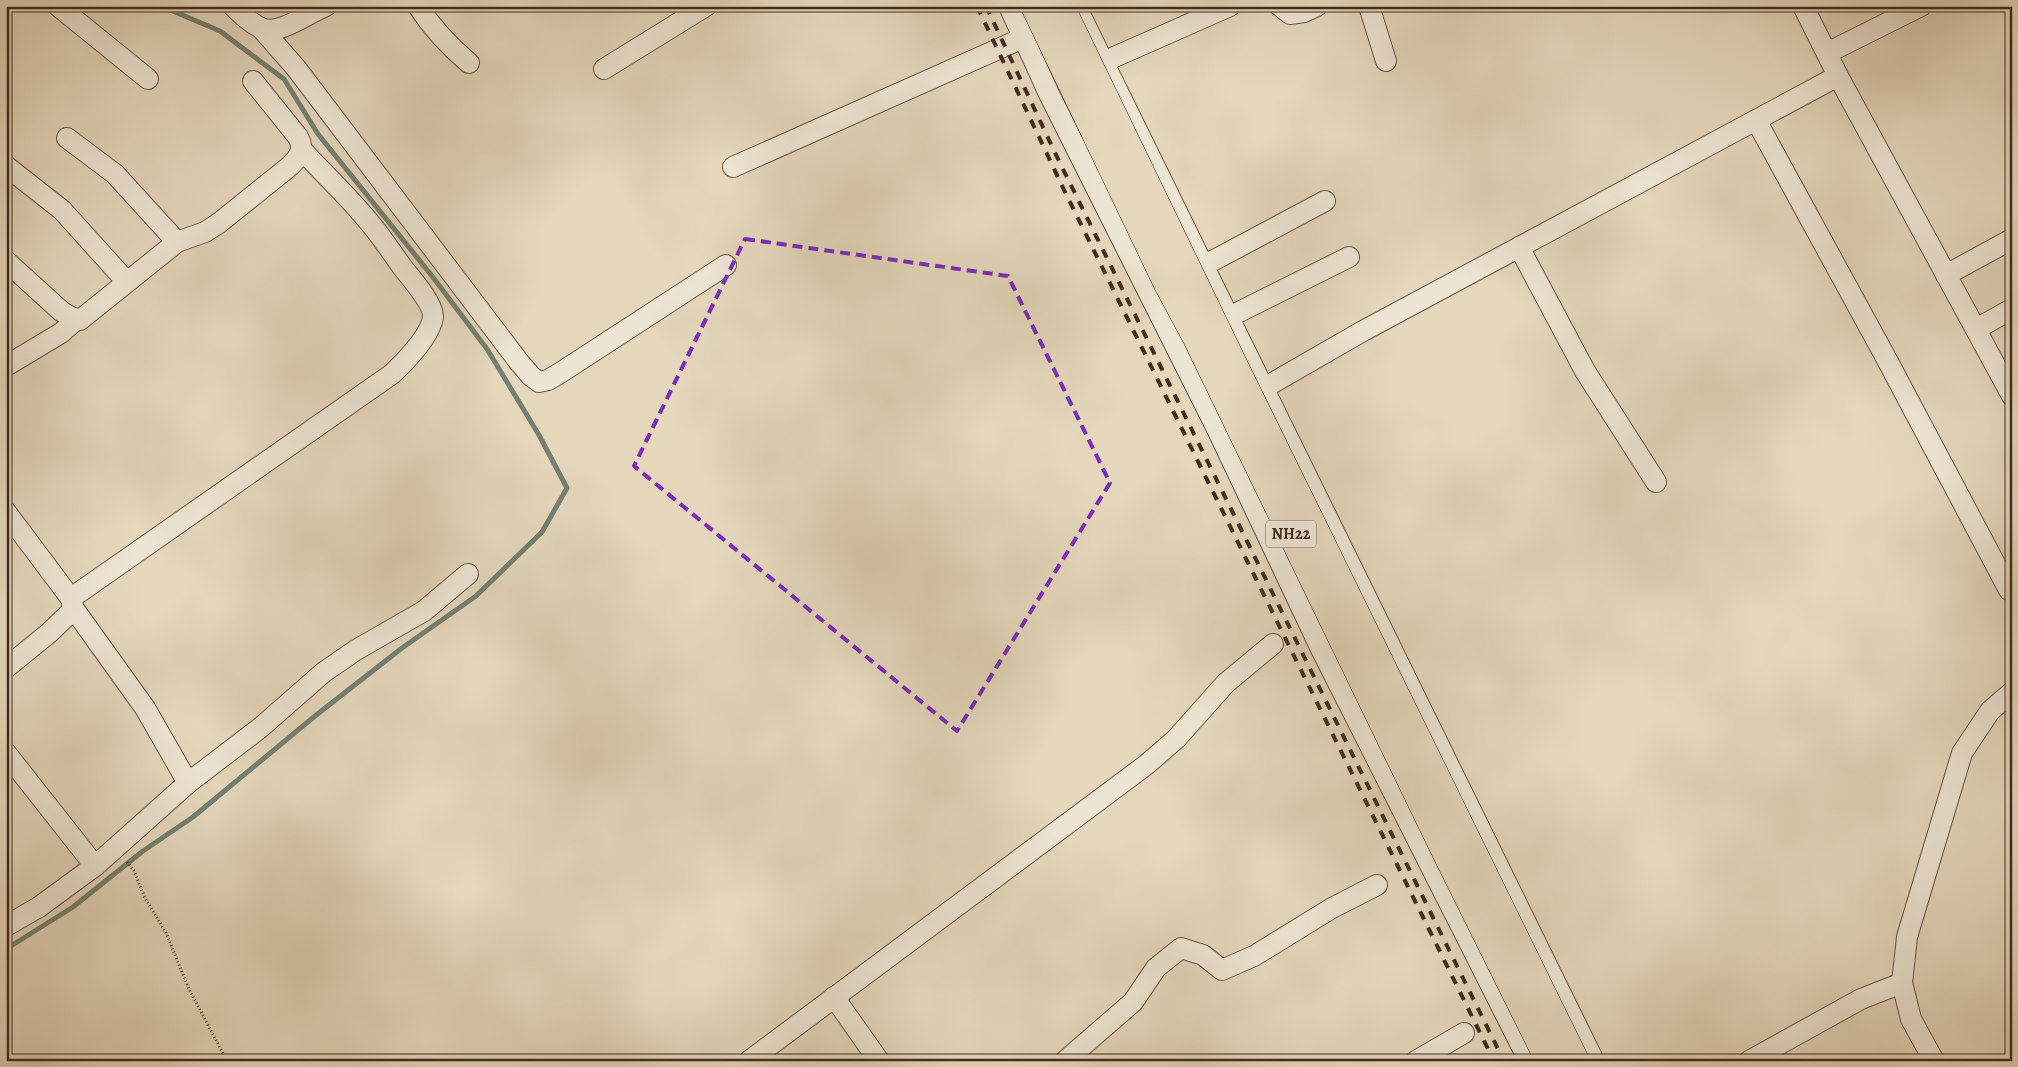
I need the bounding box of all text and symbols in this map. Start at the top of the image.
road number: NH22 [1266,520,1316,548]

